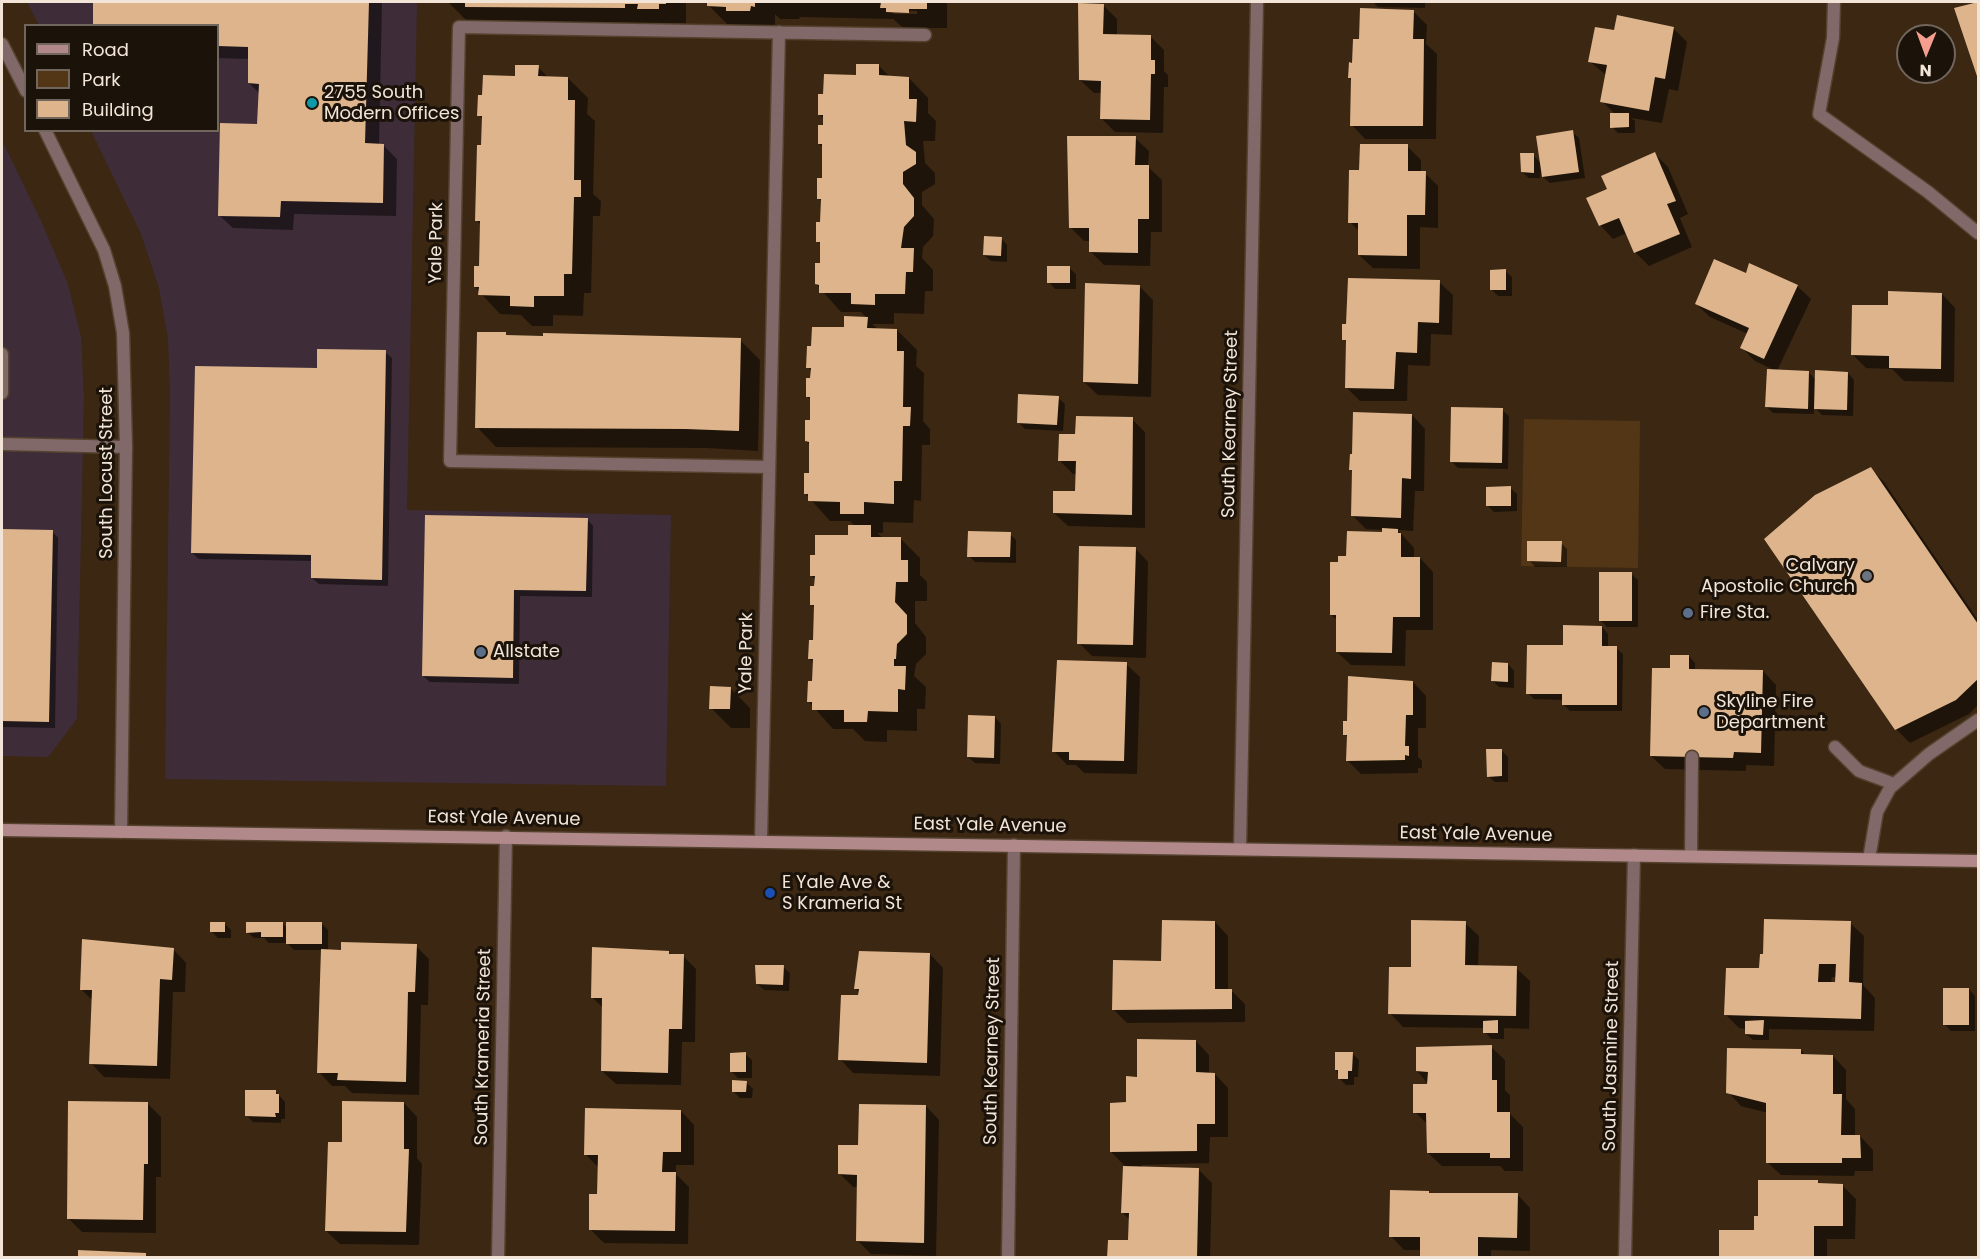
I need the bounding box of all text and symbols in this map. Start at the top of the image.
legend [24,24,219,132]
north arrow [1896,24,1956,84]
text: Road [82,37,129,62]
text: N [1919,59,1932,82]
text: Park [82,67,121,92]
place label: 2755 South Modern Offices [324,82,459,124]
marker: 2755 South Modern Offices [305,96,319,110]
text: Building [82,97,154,122]
street label: Yale Park [425,202,449,284]
street label: South Kearney Street [1219,330,1243,518]
street label: South Locust Street [96,387,118,559]
place label: Calvary Apostolic Church [1701,555,1855,598]
marker: Calvary Apostolic Church [1860,569,1874,583]
place label: Fire Sta. [1700,602,1769,624]
marker: Fire Sta. [1681,606,1695,620]
street label: Yale Park [735,612,759,694]
place label: Allstate [493,641,560,663]
marker: Allstate [474,645,488,659]
place label: Skyline Fire Department [1716,691,1825,734]
marker: Skyline Fire Department [1697,705,1711,719]
street label: East Yale Avenue [427,807,581,831]
street label: East Yale Avenue [913,814,1067,838]
street label: East Yale Avenue [1399,823,1553,847]
place label: E Yale Ave & S Krameria St [782,872,902,914]
marker: E Yale Ave & S Krameria St [763,886,777,900]
street label: South Krameria Street [471,948,497,1146]
street label: South Kearney Street [981,957,1005,1145]
street label: South Jasmine Street [1600,960,1624,1152]

